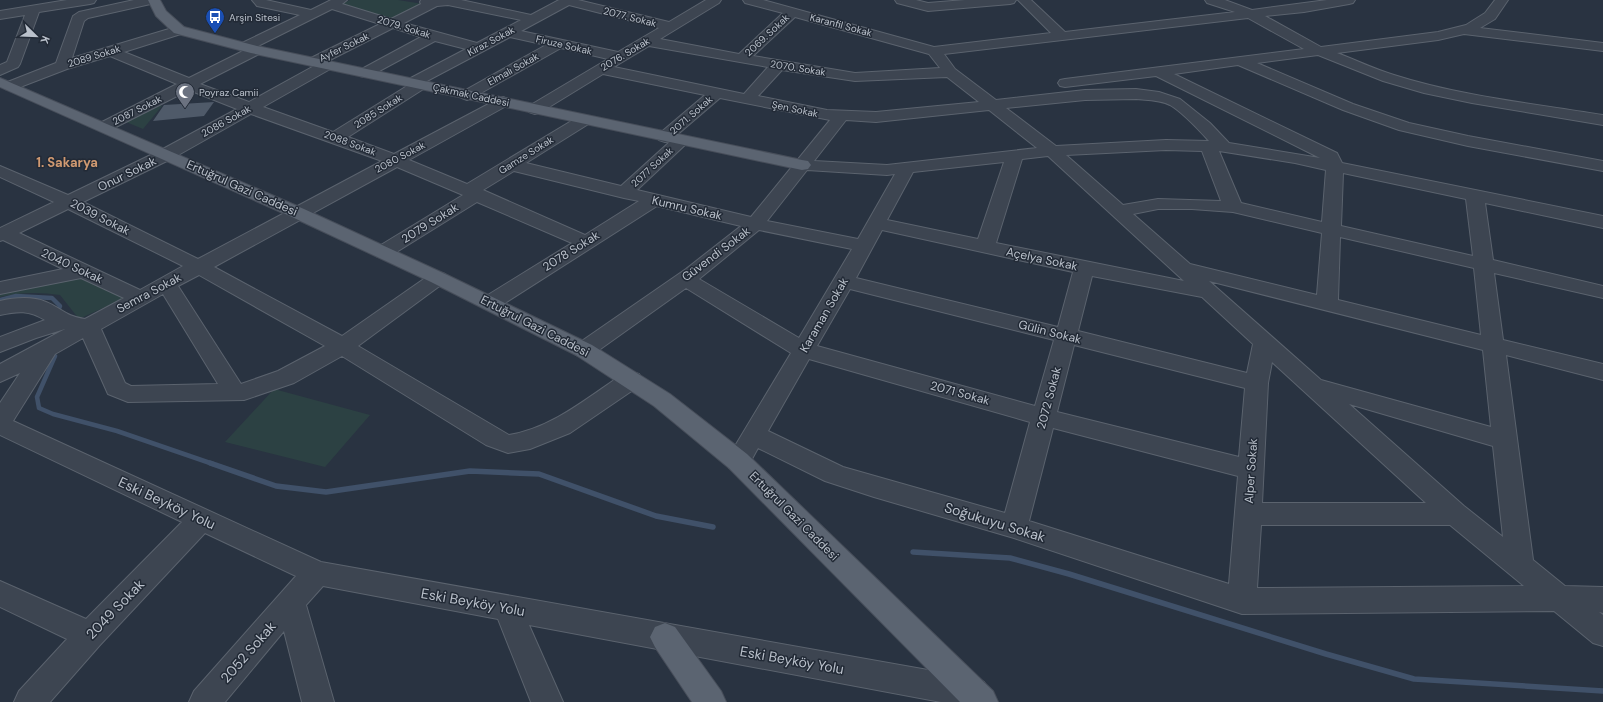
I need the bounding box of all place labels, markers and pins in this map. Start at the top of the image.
bus stop icon: Arşin Sitesi [204,6,226,34]
place label: Arşin Sitesi [229,11,280,24]
mosque icon: Poyraz Camii [174,81,196,109]
place label: Poyraz Camii [199,86,258,99]

